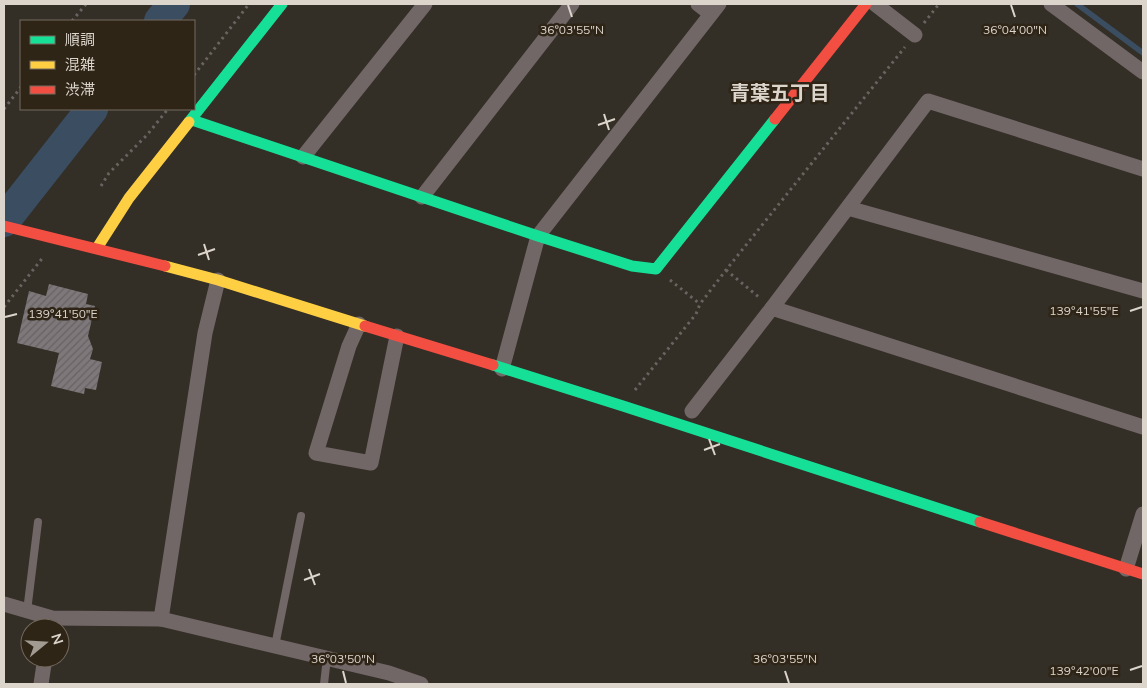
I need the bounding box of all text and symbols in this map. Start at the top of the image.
legend [20,20,195,110]
text: 36°03'55"N [540,22,604,37]
text: 36°04'00"N [983,22,1047,37]
text: 順調 [65,30,95,49]
text: 混雑 [65,55,95,74]
text: 渋滞 [65,80,95,99]
district label: 青葉五丁目 [730,80,830,105]
text: 139°41'55"E [1049,303,1119,318]
text: 139°41'50"E [28,306,98,321]
north arrow [20,618,70,668]
text: N [47,631,68,647]
text: 36°03'50"N [311,651,375,666]
text: 36°03'55"N [753,651,817,666]
text: 139°42'00"E [1049,663,1119,678]

